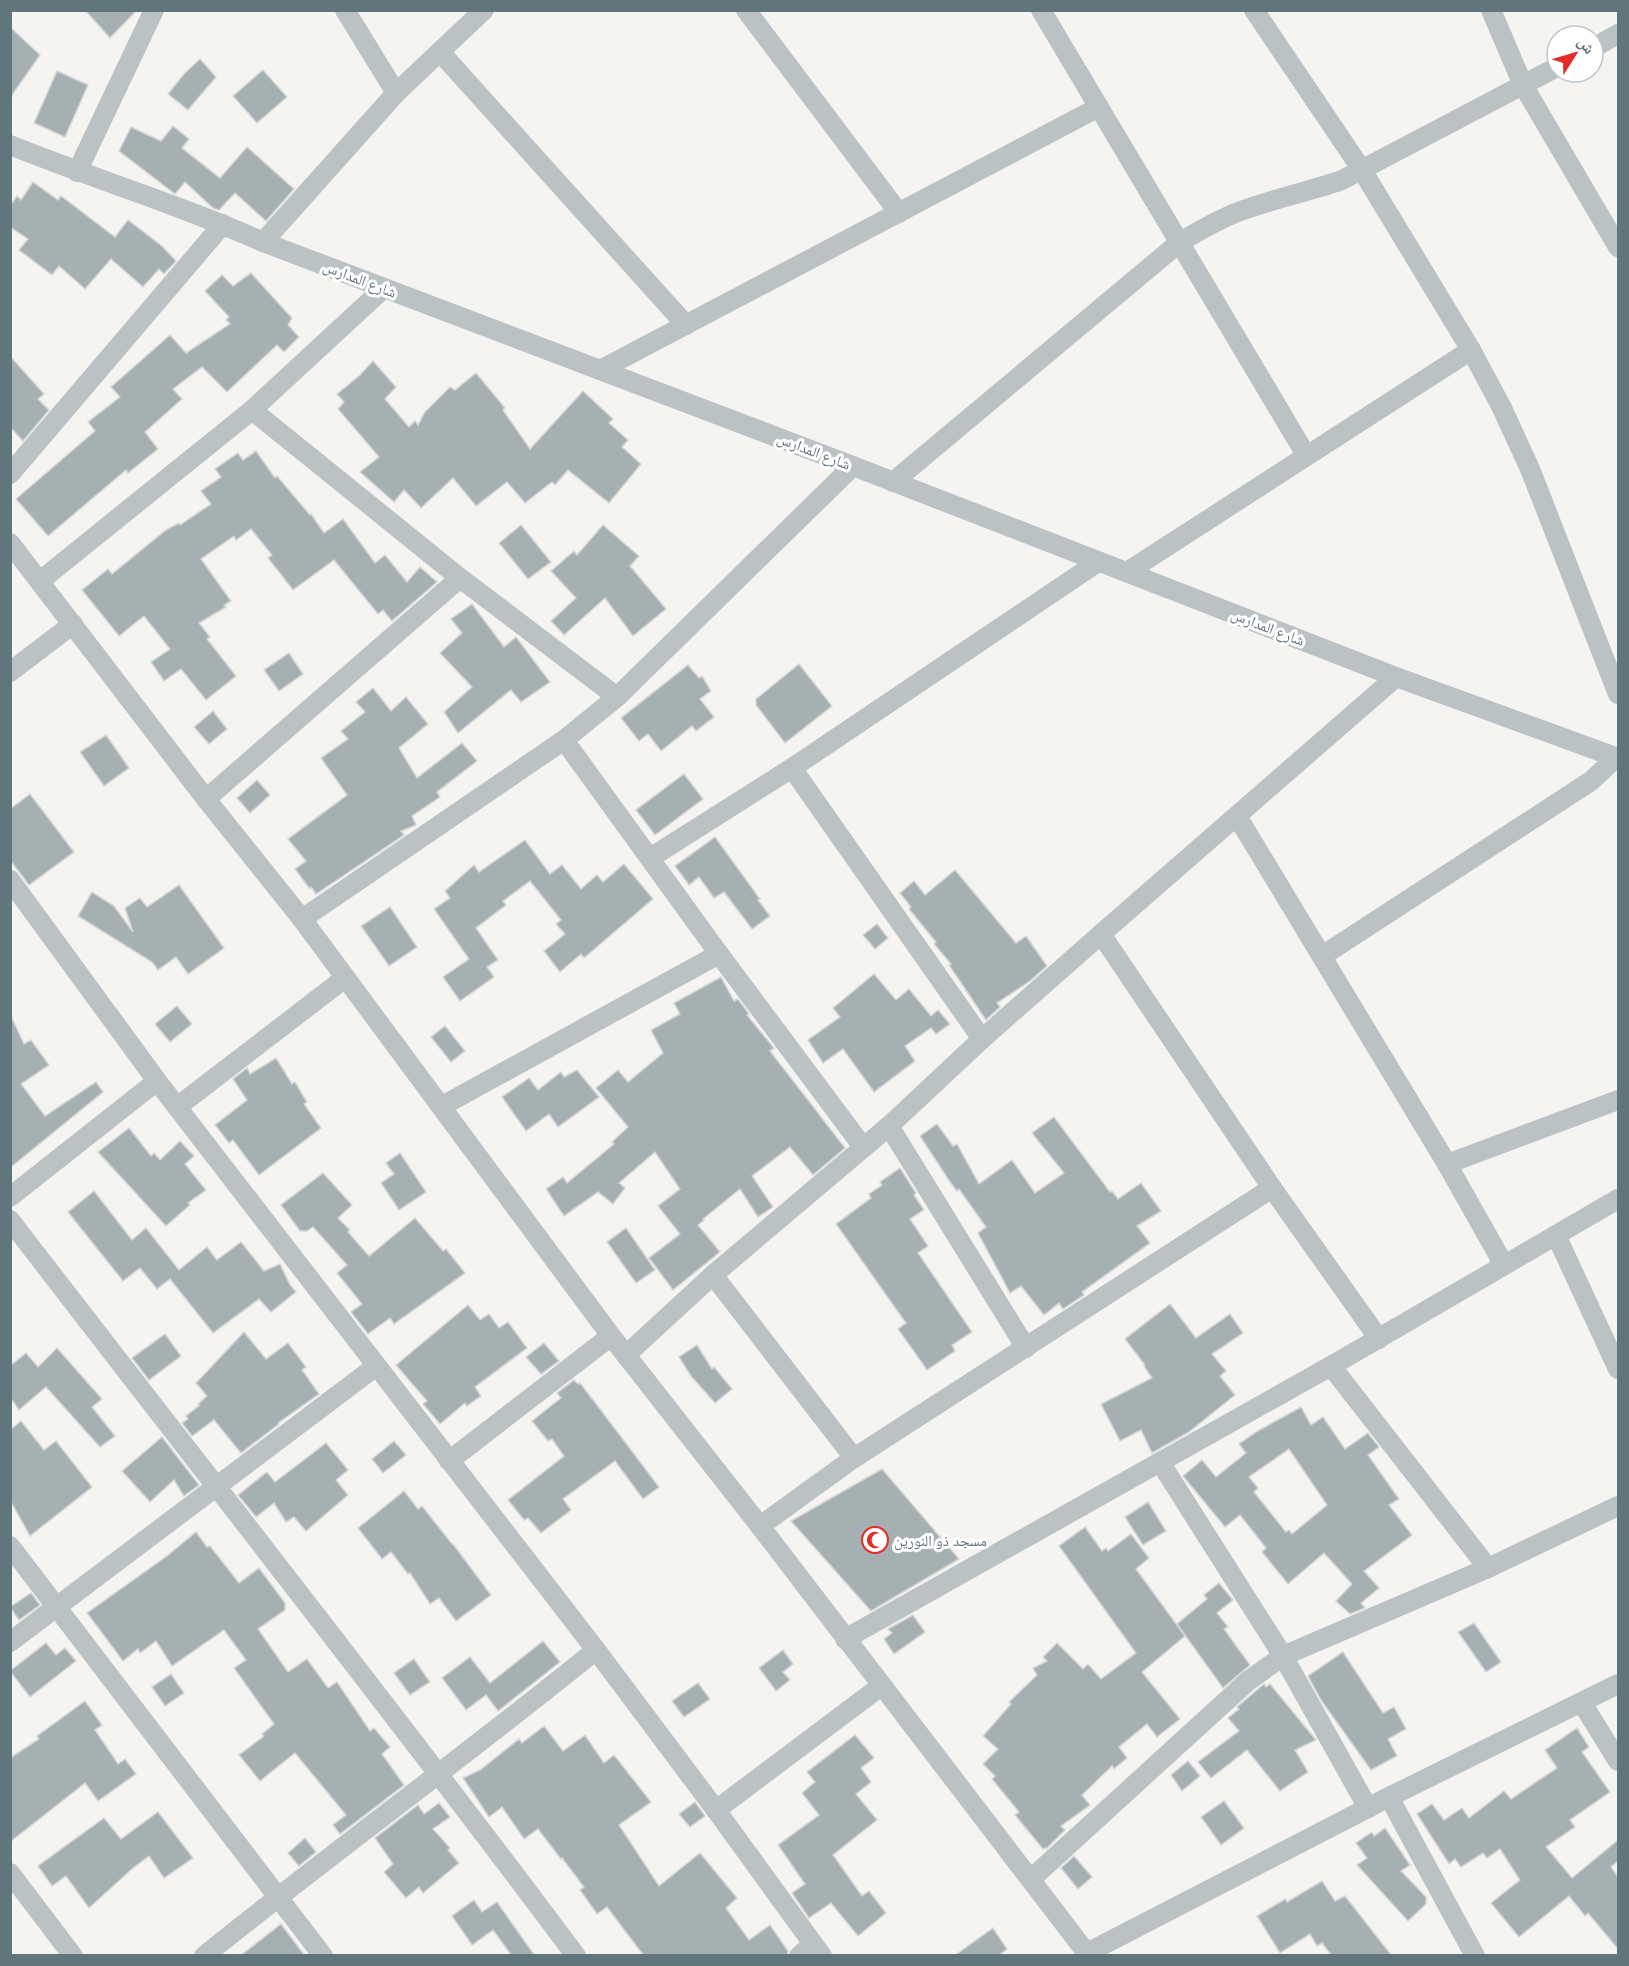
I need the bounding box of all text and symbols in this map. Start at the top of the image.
north arrow [1545,24,1605,84]
text: ش [1574,33,1599,58]
street label: شارع المدارس [320,256,399,303]
street label: شارع المدارس [774,428,853,475]
street label: شارع المدارس [1228,604,1307,651]
mosque icon: مسجد ذو النورين [860,1525,890,1555]
place label: مسجد ذو النورين [894,1531,987,1551]

